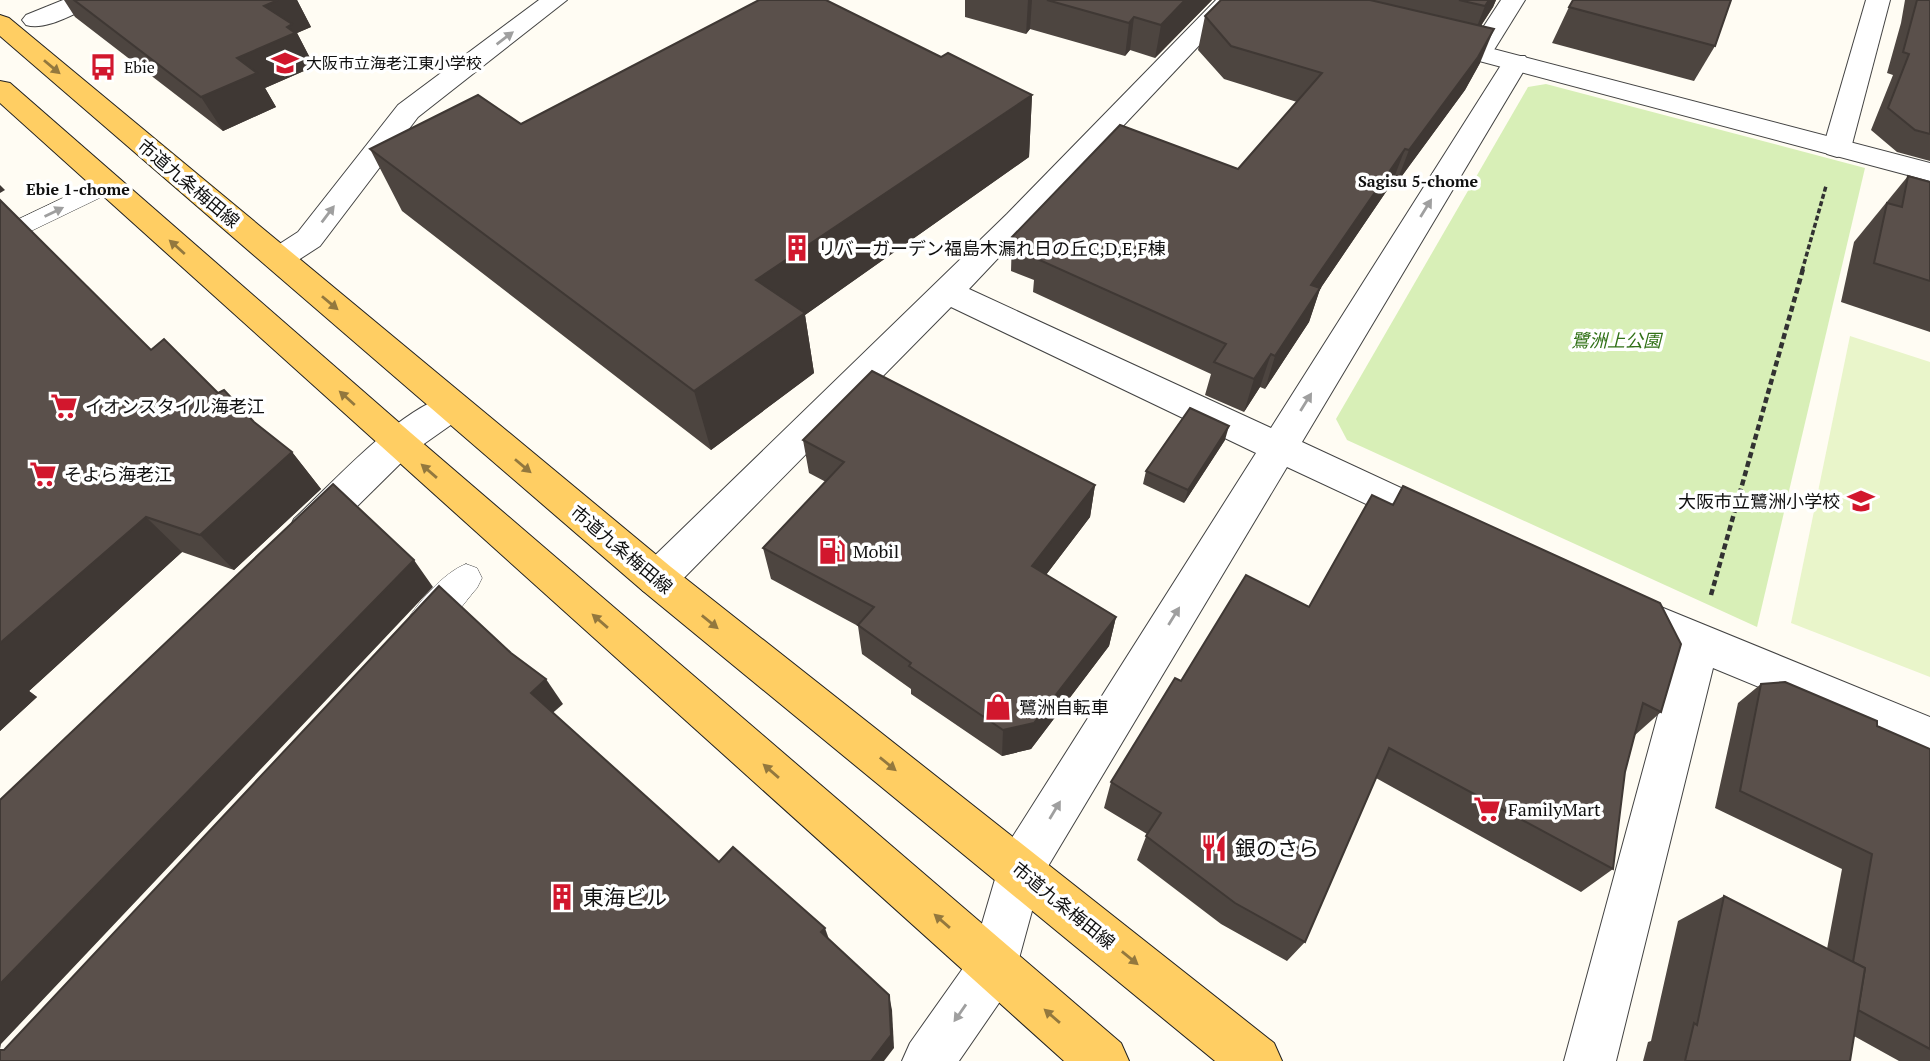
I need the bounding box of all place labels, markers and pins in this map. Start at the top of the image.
school or university icon: 大阪市立海老江東小学校 [270,48,300,78]
bus stop icon: Ebie [88,52,118,82]
place label: 大阪市立海老江東小学校 [306,52,482,74]
place label: Ebie [124,56,155,78]
building icon: リバーガーデン福島木漏れ日の丘C,D,E,F棟 [782,233,812,263]
place label: リバーガーデン福島木漏れ日の丘C,D,E,F棟 [818,236,1165,260]
supermarket icon: イオンスタイル海老江 [49,391,79,421]
place label: イオンスタイル海老江 [85,394,265,418]
supermarket icon: そよら海老江 [28,459,58,489]
place label: そよら海老江 [64,462,172,486]
school or university icon: 大阪市立鷺洲小学校 [1846,486,1876,516]
place label: 大阪市立鷺洲小学校 [1678,489,1840,513]
fuel station icon: Mobil [817,536,847,566]
place label: Mobil [853,539,899,563]
shop icon: 鷺洲自転車 [983,692,1013,722]
place label: 鷺洲自転車 [1019,695,1109,719]
supermarket icon: FamilyMart [1472,794,1502,824]
place label: FamilyMart [1508,797,1601,821]
restaurant icon: 銀のさら [1199,833,1229,863]
place label: 銀のさら [1235,834,1319,862]
building icon: 東海ビル [547,882,577,912]
place label: 東海ビル [583,883,667,911]

